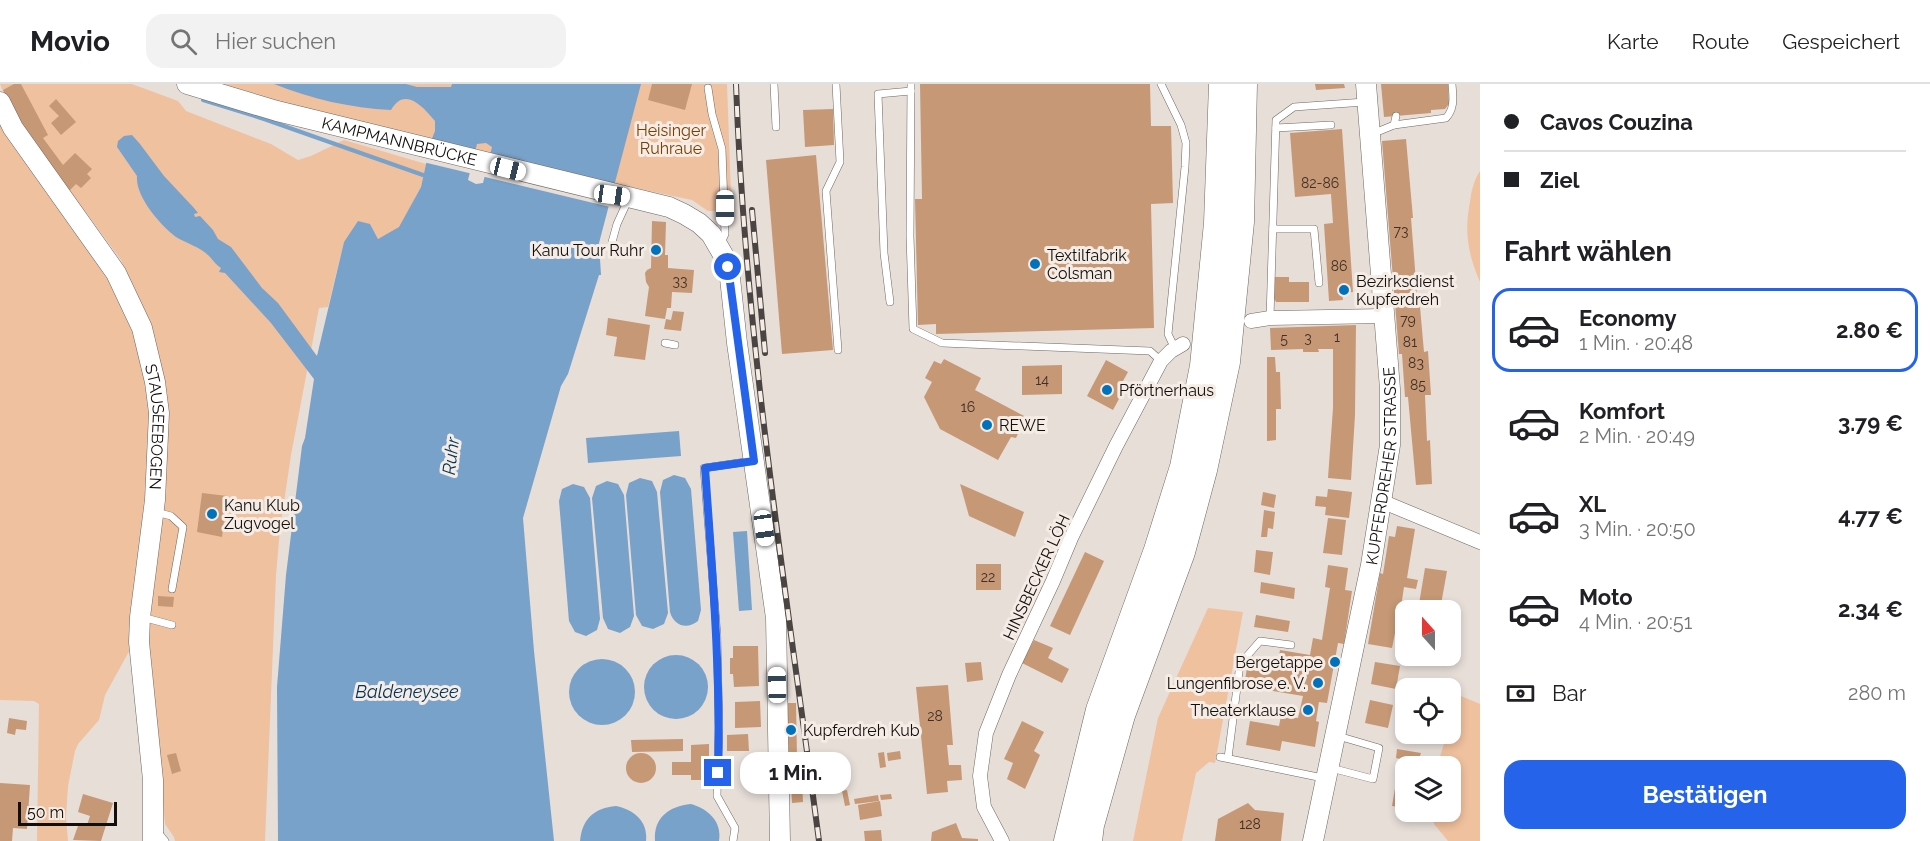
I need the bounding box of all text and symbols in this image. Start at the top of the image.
search box [146,14,566,68]
text: Movio [30,25,110,58]
icon: search [167,25,200,58]
text: Hier suchen [215,28,336,54]
text: Karte [1607,29,1659,54]
text: Route [1692,29,1749,54]
text: Gespeichert [1782,29,1900,54]
text: Cavos Couzina [1540,109,1693,135]
street label: KAMPMANNBRÜCKE [320,113,479,170]
park label: Heisinger Ruhraue [636,121,706,158]
car [488,156,528,182]
text: Ziel [1540,167,1580,193]
house number: 82-86 [1301,175,1339,191]
car [593,184,631,206]
car [716,190,734,226]
house number: 73 [1394,223,1408,239]
text: Fahrt wählen [1504,236,1672,267]
place label: Kanu Tour Ruhr [531,241,644,260]
marker: Kanu Tour Ruhr [649,243,663,257]
place label: Textilfabrik Colsman [1047,246,1127,283]
route start [714,253,741,280]
marker: Textilfabrik Colsman [1028,257,1042,271]
house number: 86 [1331,258,1347,274]
place label: Bezirksdienst Kupferdreh [1356,272,1455,309]
house number: 33 [673,273,687,289]
marker: Bezirksdienst Kupferdreh [1337,283,1351,297]
icon: car [1507,303,1561,357]
text: Economy [1579,305,1677,331]
house number: 79 [1400,312,1416,328]
text: 2.80 € [1836,317,1903,343]
house number: 1 [1334,329,1340,345]
house number: 3 [1304,330,1312,346]
house number: 5 [1280,331,1288,347]
text: 1 Min. · 20:48 [1579,331,1693,355]
house number: 81 [1403,334,1417,350]
house number: 83 [1408,355,1424,371]
street label: STAUSEEBOGEN [141,362,168,490]
street label: KUPFERDREHER STRASSE [1362,366,1401,566]
house number: 14 [1035,372,1049,388]
house number: 85 [1410,377,1426,393]
place label: Pförtnerhaus [1119,381,1214,400]
marker: Pförtnerhaus [1100,383,1114,397]
icon: car [1507,396,1561,450]
text: Komfort [1579,398,1665,424]
house number: 16 [961,399,975,415]
text: 3.79 € [1838,410,1903,436]
place label: REWE [999,416,1046,435]
marker: REWE [980,418,994,432]
text: 2 Min. · 20:49 [1579,424,1695,448]
water label: Ruhr [438,435,463,476]
icon: car [1507,489,1561,543]
text: XL [1579,491,1606,517]
place label: Kanu Klub Zugvogel [224,496,300,533]
text: 4.77 € [1838,503,1903,529]
marker: Kanu Klub Zugvogel [205,507,219,521]
car [753,509,775,547]
street label: HINSBECKER LÖH [998,511,1074,643]
text: 3 Min. · 20:50 [1579,517,1696,541]
house number: 22 [981,569,995,585]
icon: car [1507,582,1561,636]
text: Moto [1579,584,1633,610]
text: 2.34 € [1838,596,1903,622]
north arrow [1395,600,1461,666]
map controls [1395,600,1461,822]
text: 4 Min. · 20:51 [1579,610,1692,634]
place label: Bergetappe [1235,653,1323,672]
marker: Bergetappe [1328,655,1342,669]
car [768,667,786,703]
place label: Lungenfibrose e. V. [1167,674,1306,693]
marker: Lungenfibrose e. V. [1311,676,1325,690]
icon: cash [1504,677,1537,710]
button: locate [1395,678,1461,744]
text: Bar [1552,680,1586,706]
water label: Baldeneysee [355,681,459,702]
text: 280 m [1848,681,1906,705]
place label: Theaterklause [1190,701,1296,720]
marker: Theaterklause [1301,703,1315,717]
house number: 28 [927,708,943,724]
place label: Kupferdreh Kub [803,721,920,740]
marker: Kupferdreh Kub [784,723,798,737]
callout: 1 Min. [739,752,850,794]
button: layers [1395,756,1461,822]
route end [704,759,731,786]
button: Bestätigen [1504,760,1906,829]
text: 1 Min. [769,761,822,785]
scale bar [18,799,117,826]
text: 50 m [27,803,64,822]
house number: 128 [1239,816,1261,832]

